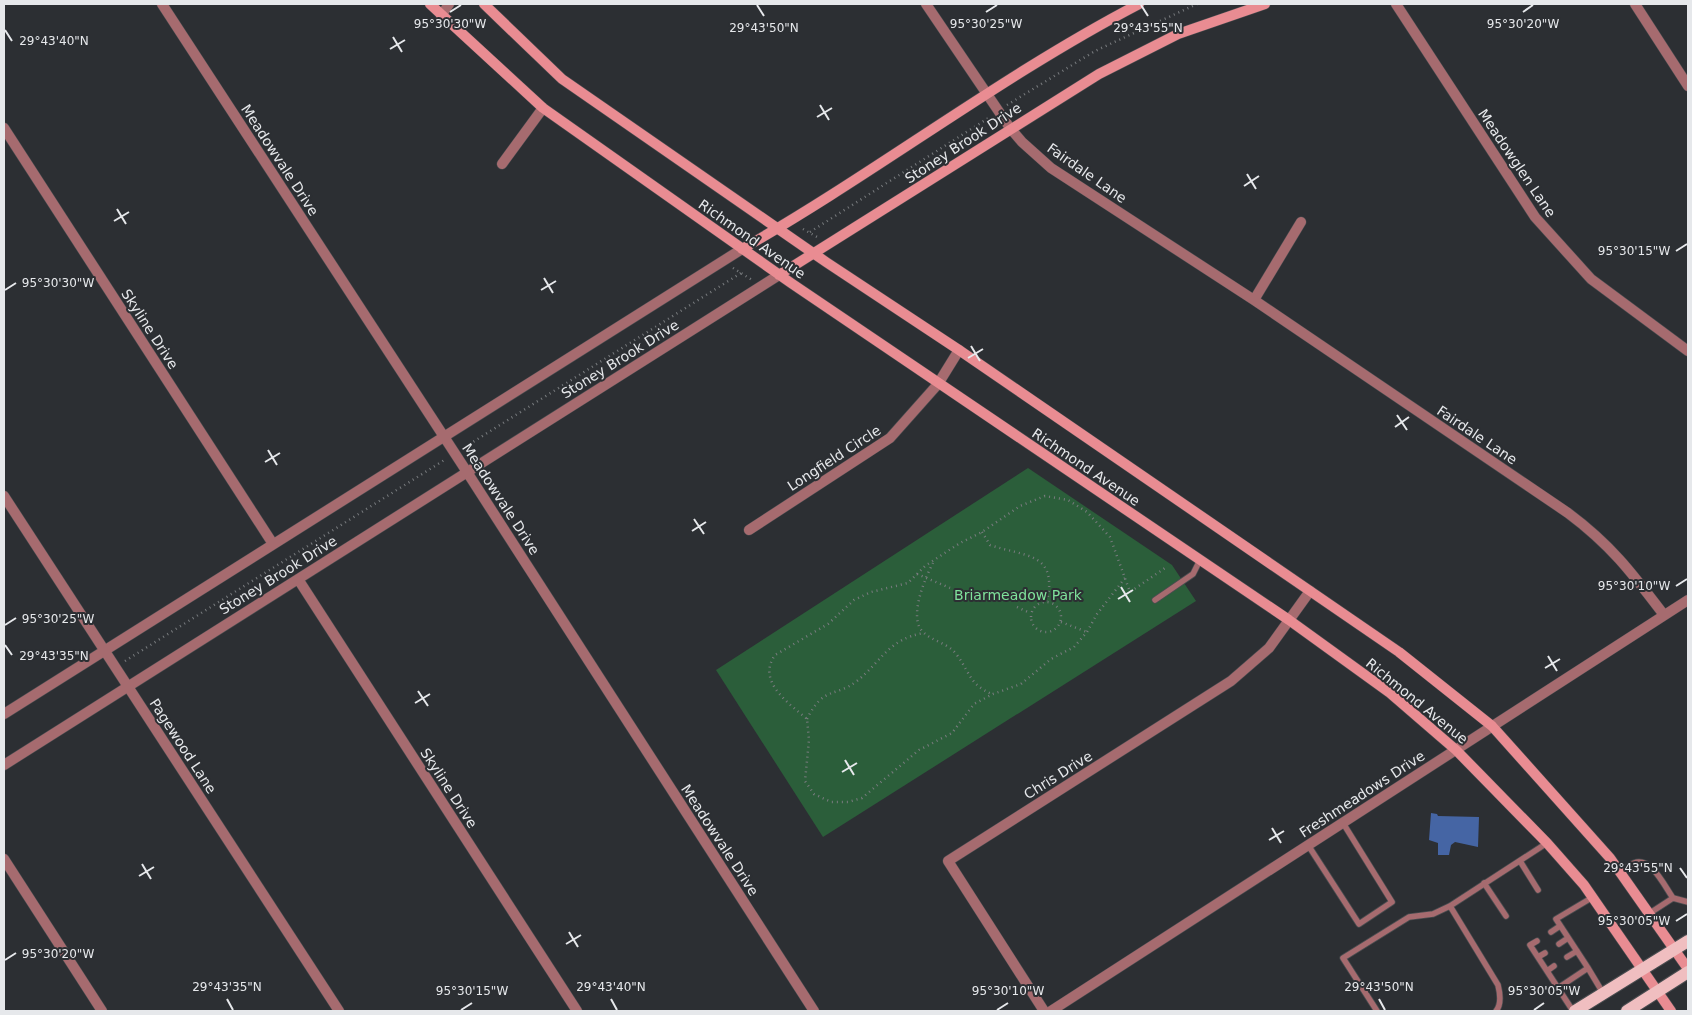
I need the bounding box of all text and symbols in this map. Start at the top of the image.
text: 95°30'30"W [414,17,486,31]
text: 95°30'25"W [950,17,1022,31]
text: 95°30'20"W [1487,17,1559,31]
text: 29°43'50"N [729,21,799,35]
text: 29°43'55"N [1113,21,1183,35]
text: 29°43'40"N [19,34,89,48]
street label: Stoney Brook Drive [902,99,1024,187]
street label: Meadowvale Drive [238,101,322,219]
street label: Meadowglen Lane [1475,106,1559,220]
street label: Fairdale Lane [1044,140,1130,206]
street label: Richmond Avenue [696,196,808,282]
text: 95°30'15"W [1598,244,1670,258]
text: 95°30'30"W [22,276,94,290]
street label: Skyline Drive [118,286,182,372]
street label: Stoney Brook Drive [558,316,682,402]
street label: Fairdale Lane [1434,402,1520,468]
street label: Longfield Circle [784,422,884,494]
street label: Richmond Avenue [1029,425,1143,509]
street label: Meadowvale Drive [459,440,543,558]
street label: Stoney Brook Drive [216,532,340,618]
text: 95°30'10"W [1598,579,1670,593]
park label: Briarmeadow Park [954,587,1083,603]
text: 95°30'25"W [22,612,94,626]
text: 29°43'35"N [19,649,89,663]
street label: Richmond Avenue [1363,655,1471,747]
street label: Pagewood Lane [146,696,220,796]
street label: Skyline Drive [417,745,481,831]
street label: Chris Drive [1021,748,1095,802]
street label: Freshmeadows Drive [1296,748,1428,840]
street label: Meadowvale Drive [678,781,762,899]
text: 29°43'55"N [1603,861,1673,875]
text: 95°30'05"W [1598,914,1670,928]
text: 95°30'20"W [22,947,94,961]
text: 29°43'35"N [192,980,262,994]
text: 29°43'40"N [576,980,646,994]
text: 29°43'50"N [1344,980,1414,994]
text: 95°30'15"W [436,984,508,998]
text: 95°30'10"W [972,984,1044,998]
text: 95°30'05"W [1508,984,1580,998]

